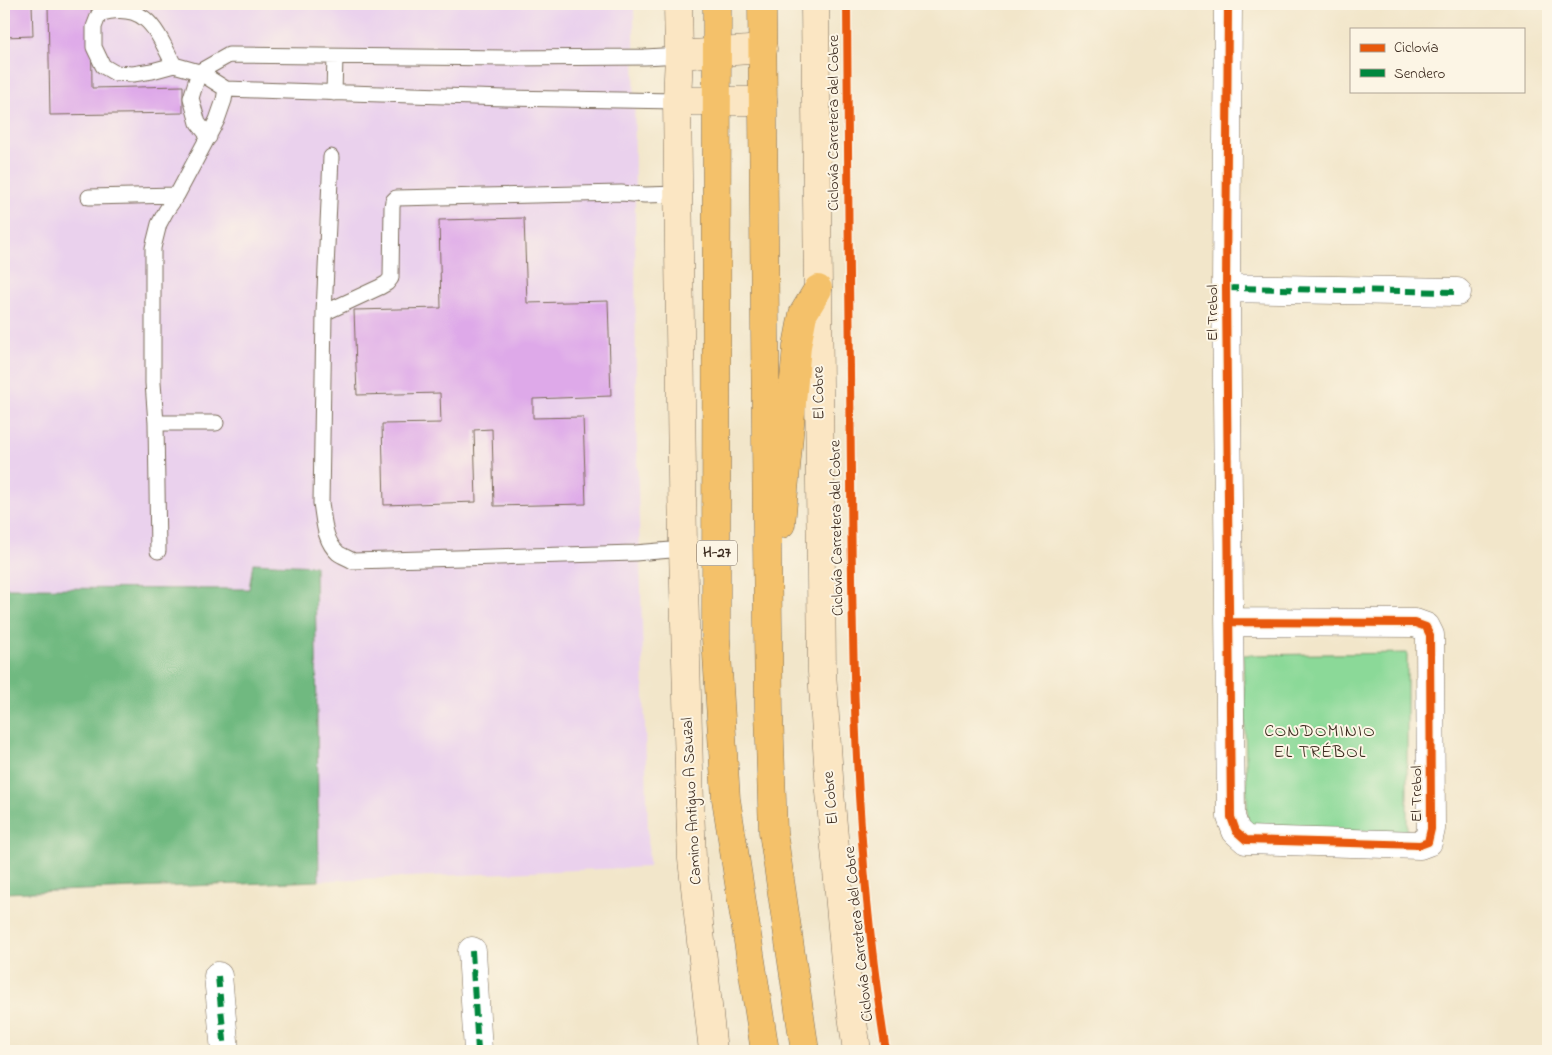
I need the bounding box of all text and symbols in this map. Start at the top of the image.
legend [1350,28,1524,92]
street label: Ciclovía Carretera del Cobre [822,34,846,211]
text: Ciclovía [1394,37,1439,59]
text: Sendero [1394,63,1446,85]
street label: El Trebol [1201,284,1225,341]
street label: El Cobre [807,365,831,420]
street label: Ciclovía Carretera del Cobre [823,439,851,616]
road number: H-27 [697,540,737,566]
street label: Camino Antiguo A Sauzal [676,716,708,885]
district label: CONDOMINIO EL TRÉBOL [1264,719,1376,766]
street label: El Trebol [1405,765,1429,822]
street label: El Cobre [817,769,845,826]
street label: Ciclovía Carretera del Cobre [838,844,880,1023]

